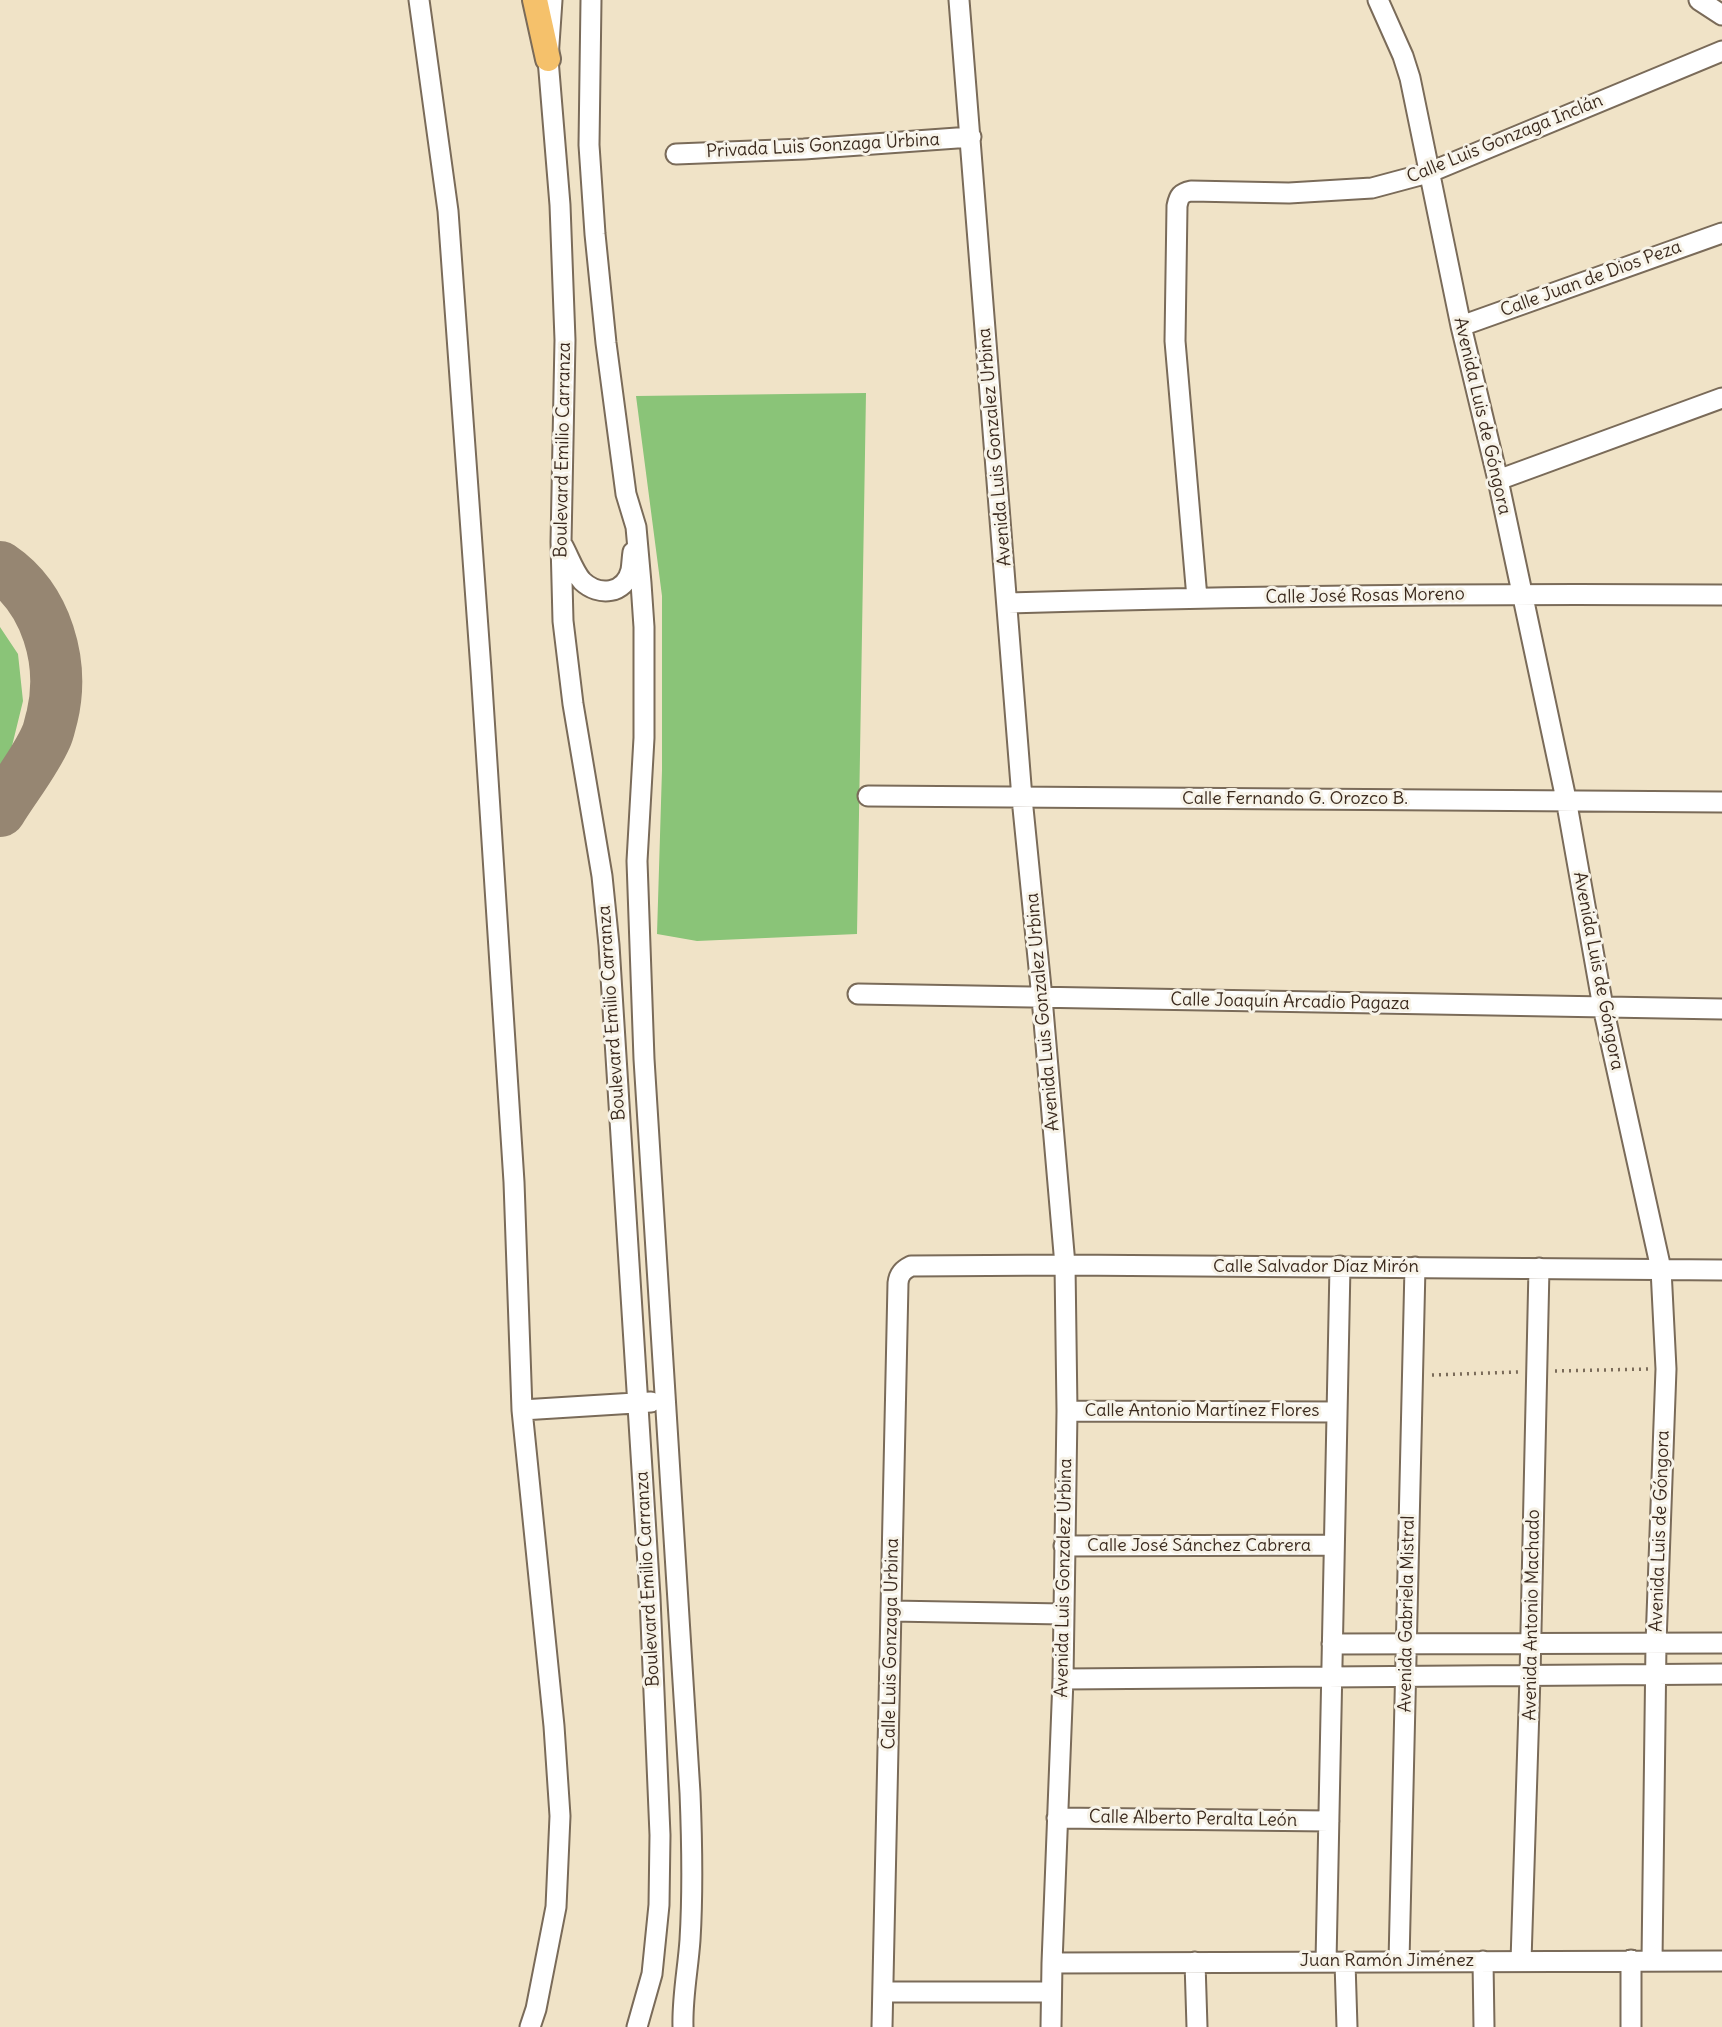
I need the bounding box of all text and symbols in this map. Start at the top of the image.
street label: Calle Luis Gonzaga Inclán [1404,90,1606,188]
street label: Privada Luis Gonzaga Urbina [706,129,940,163]
street label: Calle Juan de Dios Peza [1498,236,1684,322]
street label: Avenida Luis de Góngora [1449,315,1515,517]
street label: Avenida Luis Gonzalez Urbina [974,327,1016,567]
street label: Boulevard Emilio Carranza [550,342,576,558]
street label: Calle José Rosas Moreno [1265,583,1465,609]
street label: Calle Fernando G. Orozco B. [1182,788,1408,810]
street label: Avenida Luis de Góngora [1568,870,1628,1072]
street label: Avenida Luis Gonzalez Urbina [1022,892,1064,1132]
street label: Boulevard Emilio Carranza [594,905,630,1121]
street label: Calle Joaquín Arcadio Pagaza [1170,989,1410,1015]
street label: Calle Salvador Díaz Mirón [1213,1256,1419,1278]
street label: Calle Antonio Martínez Flores [1084,1400,1320,1422]
street label: Avenida Luis de Góngora [1646,1430,1674,1632]
street label: Avenida Luis Gonzalez Urbina [1051,1458,1077,1698]
street label: Boulevard Emilio Carranza [632,1471,664,1687]
street label: Avenida Antonio Machado [1519,1509,1545,1721]
street label: Avenida Gabriela Mistral [1394,1516,1420,1712]
street label: Calle José Sánchez Cabrera [1087,1535,1311,1557]
street label: Calle Luis Gonzaga Urbina [878,1538,904,1750]
street label: Calle Alberto Peralta León [1089,1806,1297,1832]
street label: Juan Ramón Jiménez [1300,1950,1474,1972]

